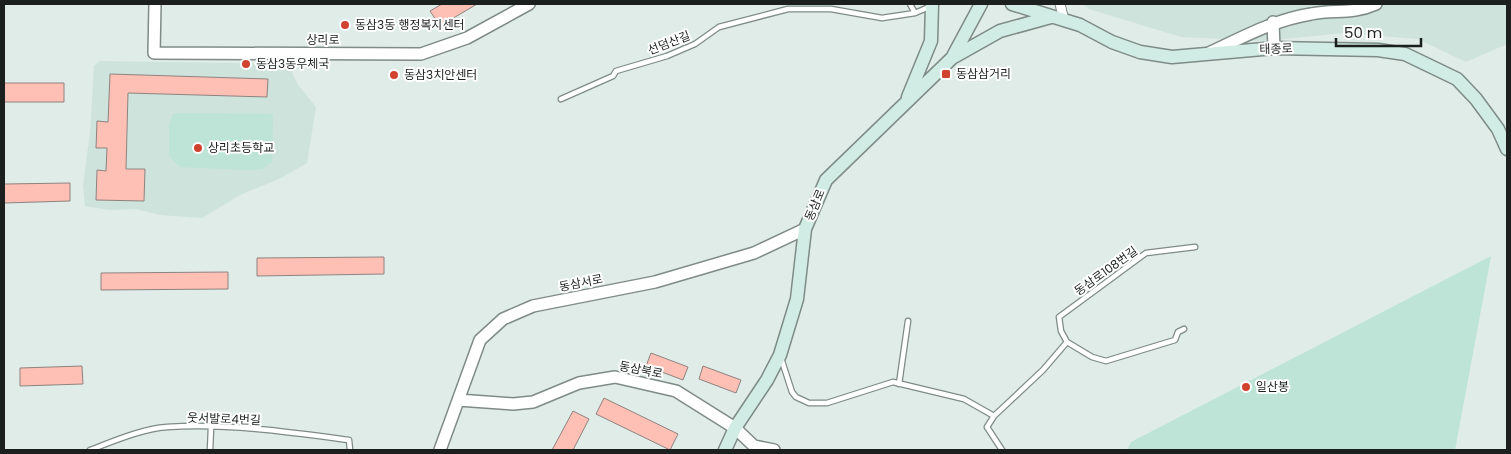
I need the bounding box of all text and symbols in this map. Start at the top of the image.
scale bar [1336,15,1421,47]
place label: 동삼3동 행정복지센터 [355,16,465,33]
marker: 동삼3동 행정복지센터 [339,19,351,31]
text: 50 m [1344,22,1382,43]
street label: 선덤산길 [645,27,692,58]
street label: 상리로 [306,31,340,48]
street label: 태종로 [1259,39,1293,58]
place label: 동삼3동우체국 [256,55,329,72]
marker: 동삼3동우체국 [240,58,252,70]
place label: 동삼삼거리 [956,65,1011,82]
place label: 동삼3치안센터 [404,66,477,83]
marker: 동삼삼거리 [940,68,952,80]
marker: 동삼3치안센터 [388,69,400,81]
place label: 상리초등학교 [208,139,274,156]
marker: 상리초등학교 [192,142,204,154]
street label: 동삼로 [800,186,829,223]
street label: 동삼로108번길 [1071,242,1141,299]
street label: 동삼서로 [558,270,604,295]
street label: 동삼북로 [618,357,664,382]
place label: 일산봉 [1256,378,1289,395]
marker: 일산봉 [1240,381,1252,393]
street label: 웃서발로4번길 [187,409,261,428]

